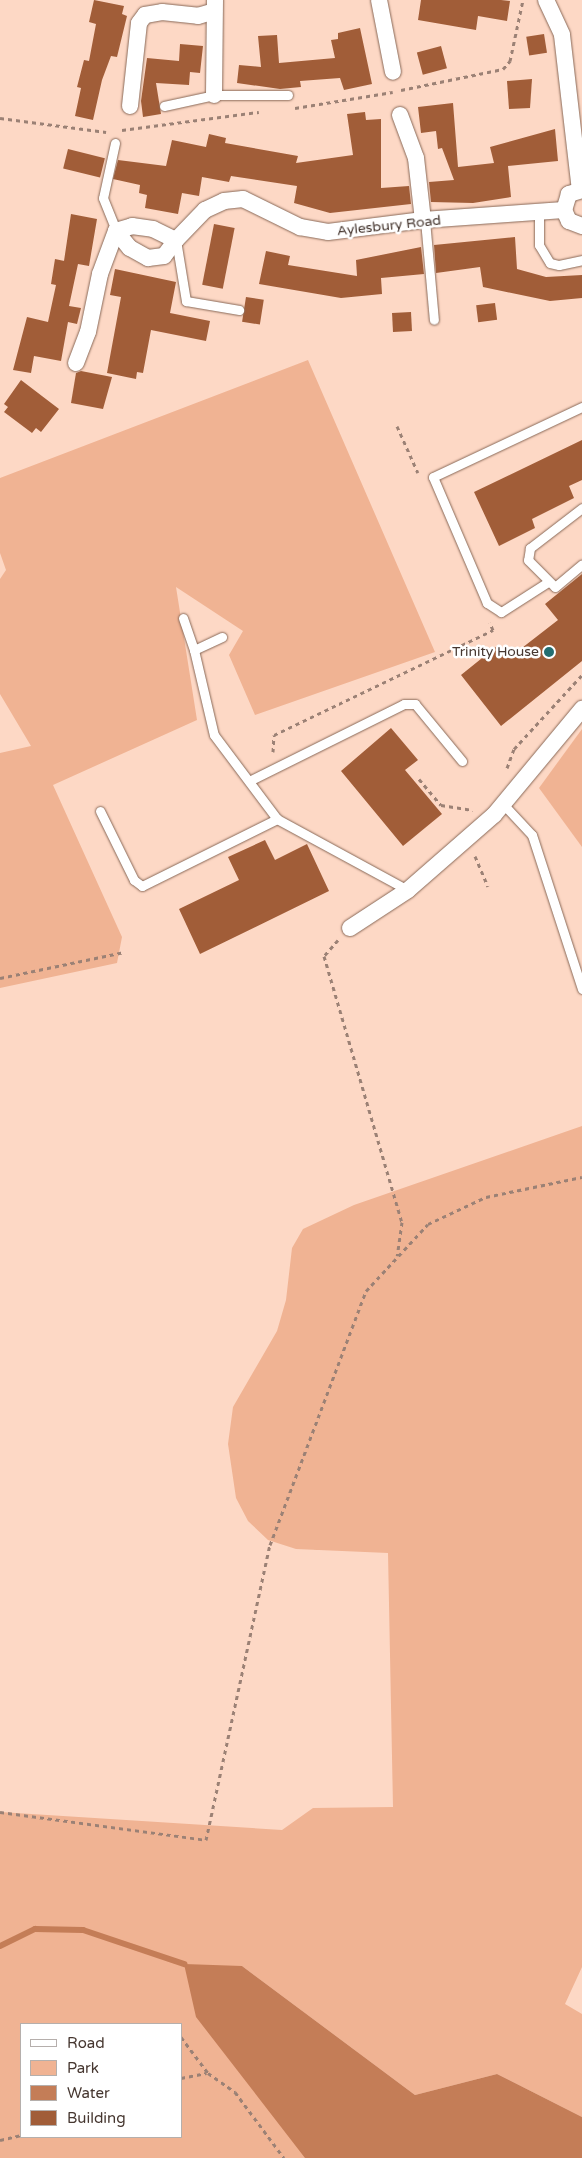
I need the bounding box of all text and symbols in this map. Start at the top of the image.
street label: Aylesbury Road [336,212,442,240]
place label: Trinity House [452,644,539,660]
marker: Trinity House [543,646,555,658]
legend [20,2023,182,2138]
text: Road [67,2034,105,2052]
text: Park [67,2059,99,2077]
text: Water [67,2084,110,2102]
text: Building [67,2109,126,2127]

